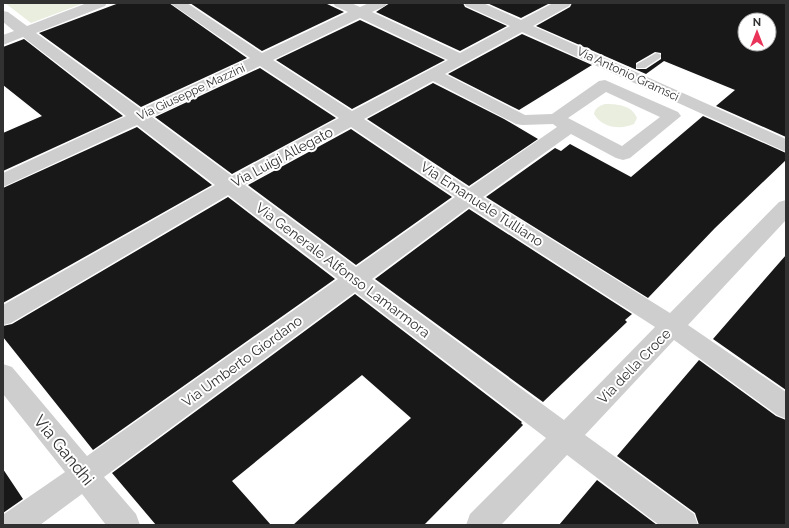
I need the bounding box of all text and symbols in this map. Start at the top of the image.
north arrow [737,12,777,52]
text: N [753,16,761,29]
street label: Via Antonio Gramsci [575,44,681,104]
street label: Via Giuseppe Mazzini [135,61,247,123]
street label: Via Luigi Allegato [229,124,335,190]
street label: Via Emanuele Tulliano [418,158,546,250]
street label: Via Generale Alfonso Lamarmora [253,199,433,341]
street label: Via Umberto Giordano [179,312,305,410]
street label: Via della Croce [594,325,674,407]
street label: Via Gandhi [30,411,98,489]

